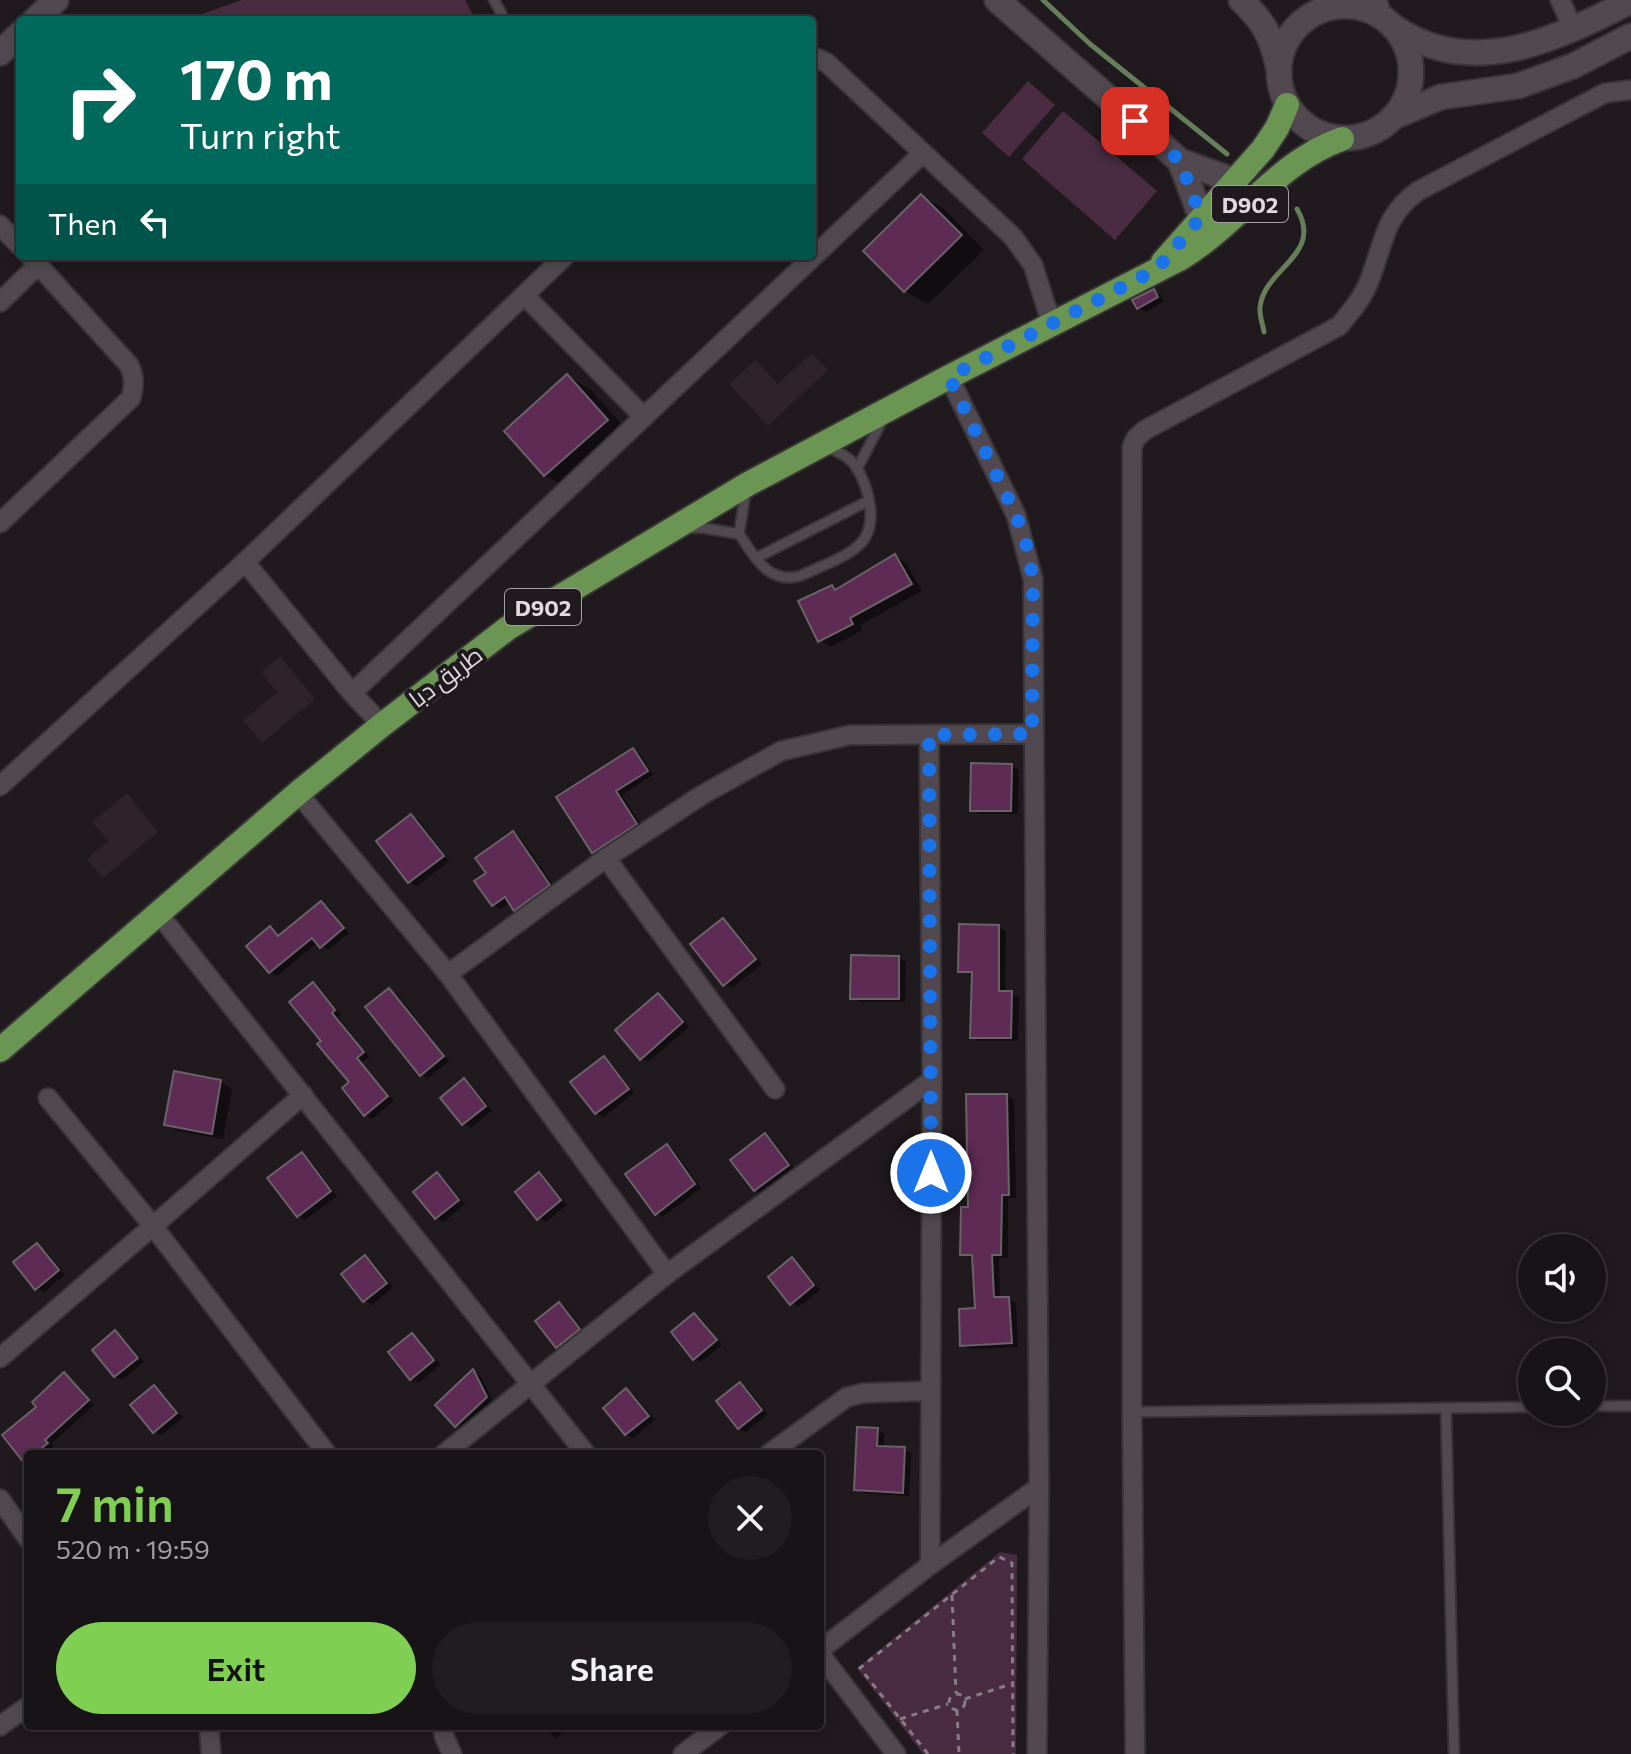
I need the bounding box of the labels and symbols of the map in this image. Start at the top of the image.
pin [1101,87,1169,155]
road number: D902 [1212,186,1288,222]
road number: D902 [505,589,581,625]
street label: طريق دبا [403,639,489,715]
position arrow [889,1131,973,1215]

